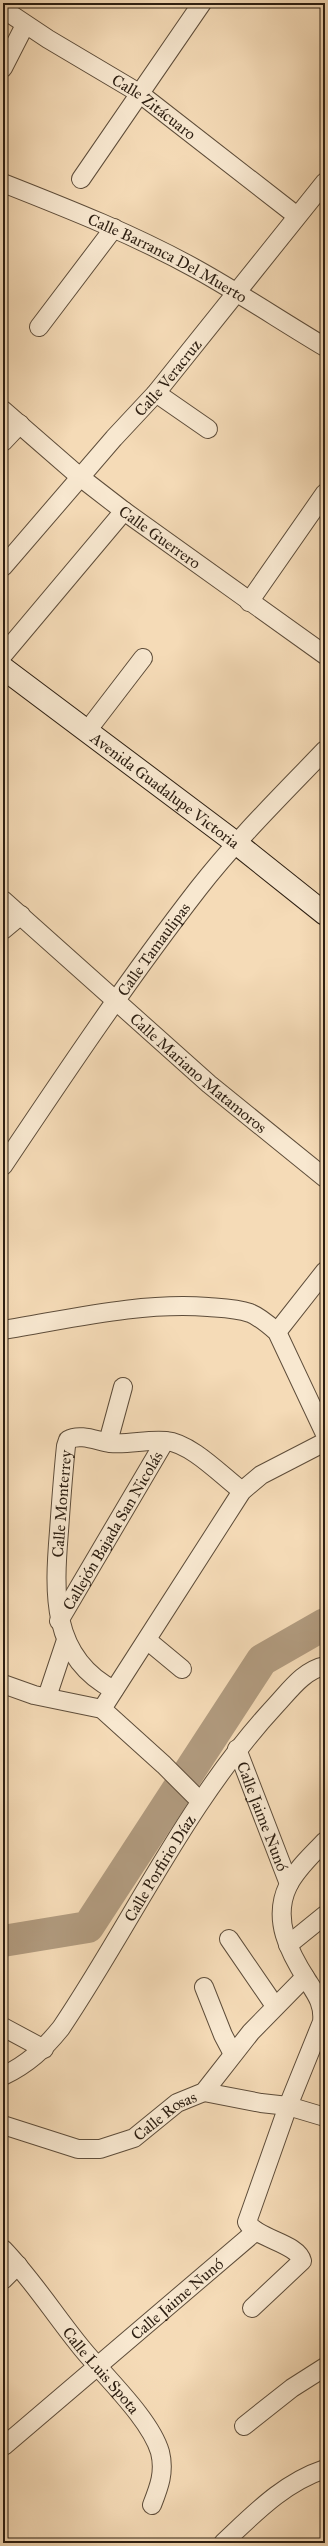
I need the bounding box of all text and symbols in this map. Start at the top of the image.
street label: Calle Zitácuaro [109,70,200,143]
street label: Calle Barranca Del Muerto [85,209,251,306]
street label: Calle Veracruz [130,335,205,420]
street label: Calle Guerrero [115,501,205,572]
street label: Avenida Guadalupe Victoria [86,727,244,852]
street label: Calle Tamaulipas [113,898,194,999]
street label: Calle Mariano Matamoros [126,1009,271,1137]
street label: Callejón Bajada San Nicolás [58,1448,167,1613]
street label: Calle Monterrey [48,1449,75,1558]
street label: Calle Jaime Nunó [233,1759,293,1874]
street label: Calle Porfirio Díaz [120,1810,200,1925]
street label: Calle Rosas [129,2087,199,2144]
street label: Calle Jaime Nunó [126,2254,227,2344]
street label: Calle Luis Spota [59,2323,144,2417]

